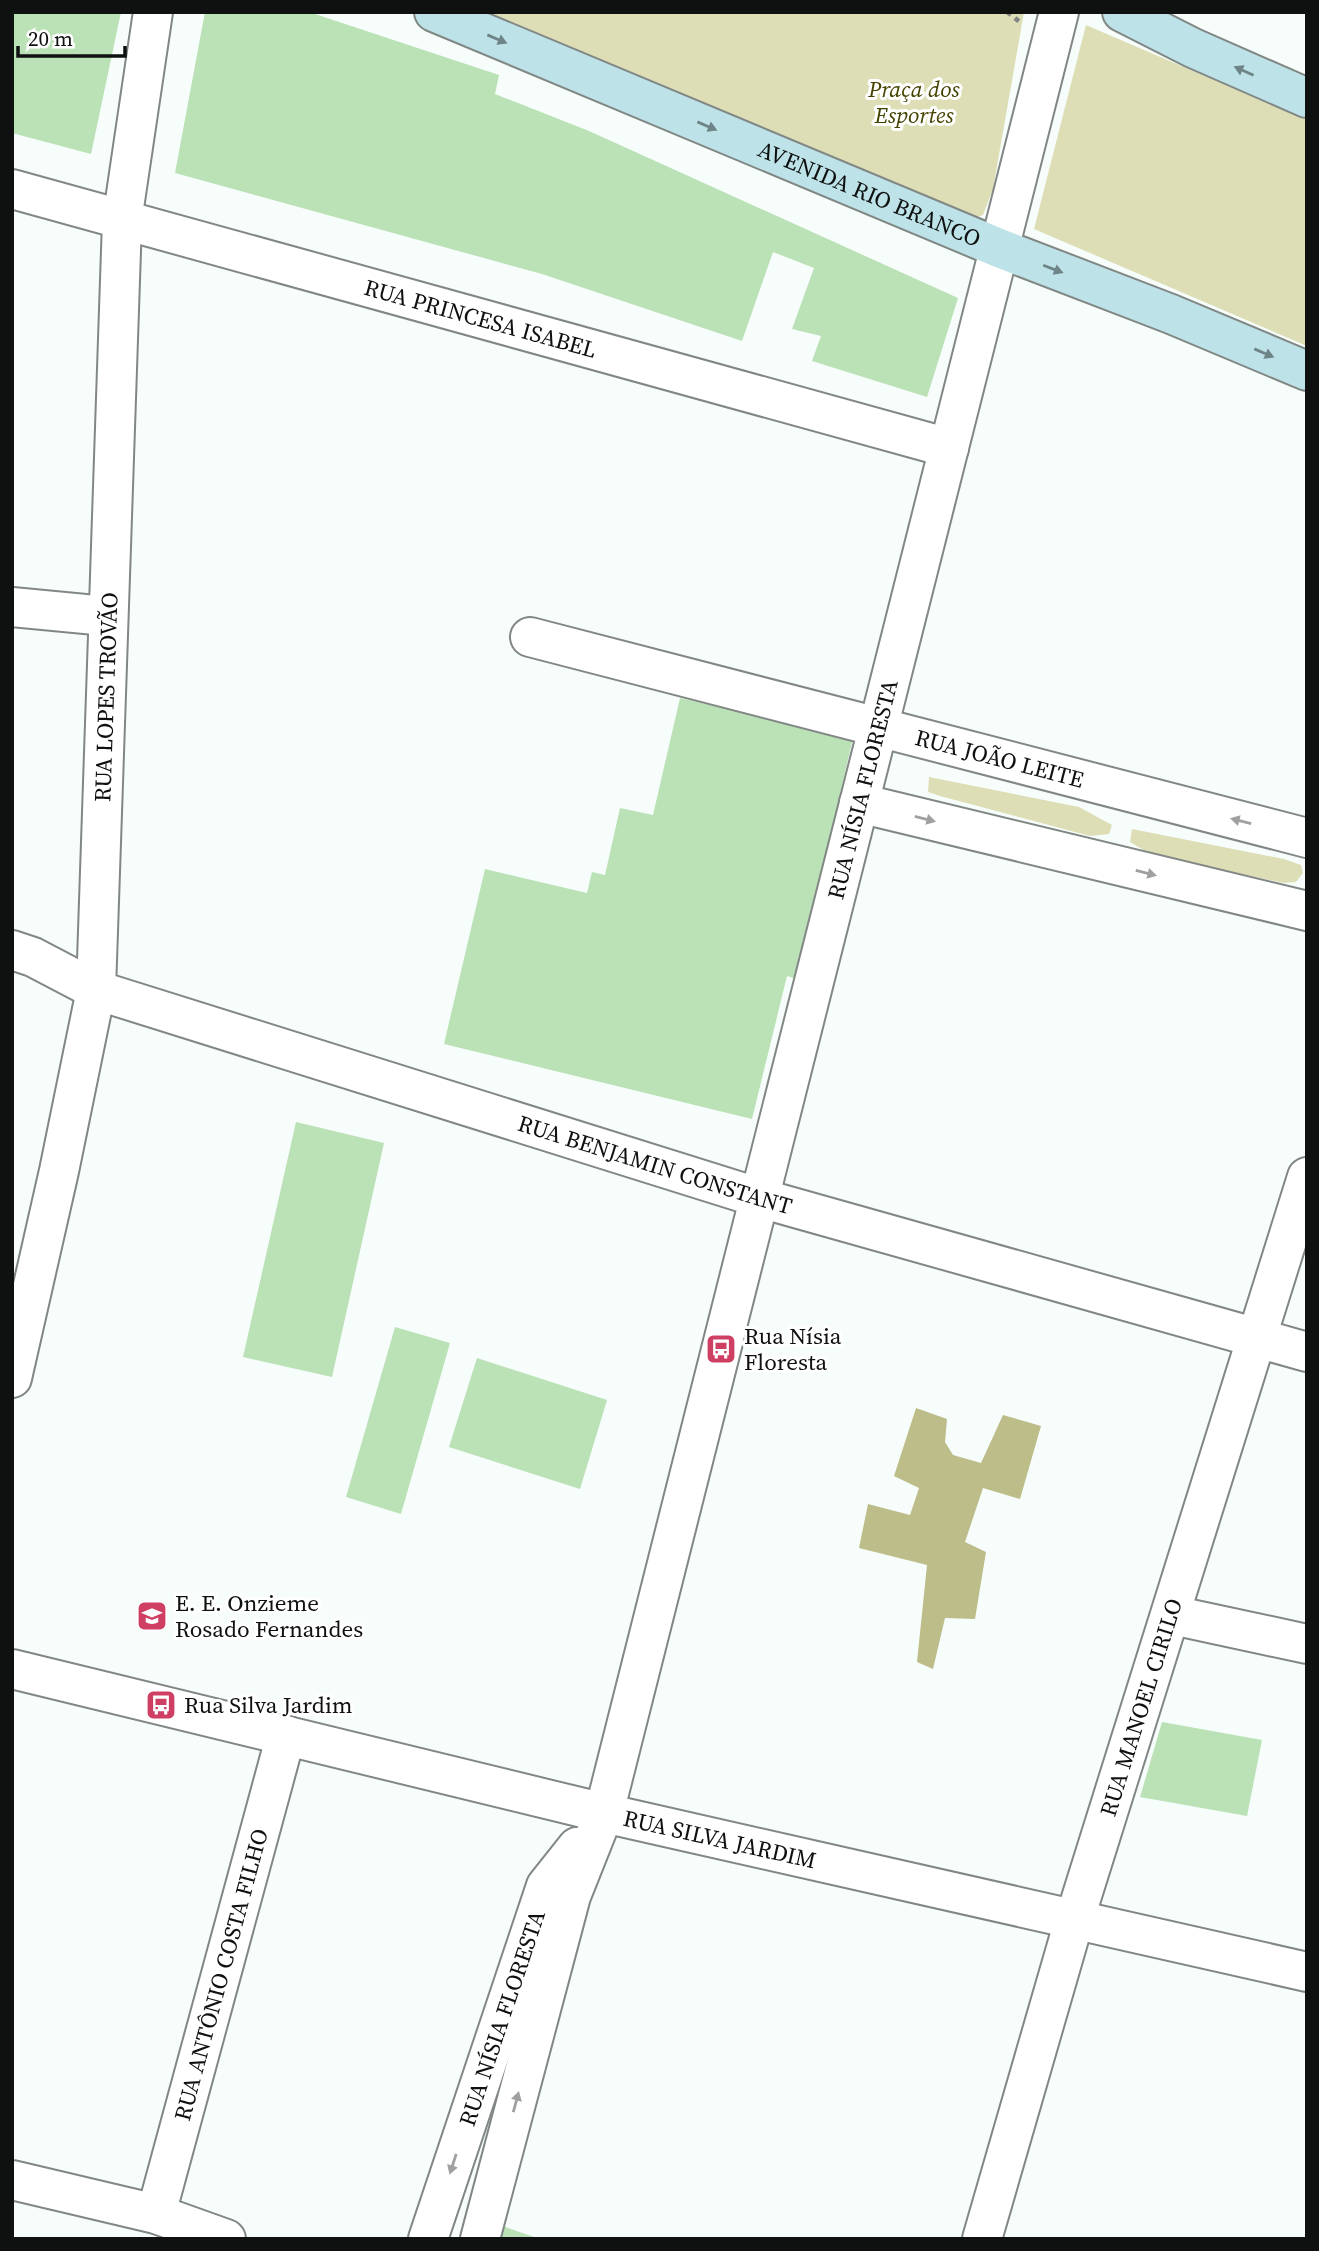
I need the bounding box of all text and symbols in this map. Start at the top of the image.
scale bar [18,14,124,58]
text: 20 m [28,24,73,53]
one-way arrow [486,33,507,44]
one-way arrow [1233,65,1254,76]
park label: Praça dos Esportes [867,73,960,131]
one-way arrow [696,121,717,132]
street label: AVENIDA RIO BRANCO [753,133,986,255]
one-way arrow [1042,263,1063,274]
street label: RUA PRINCESA ISABEL [361,271,600,366]
one-way arrow [1254,348,1275,359]
street label: RUA LOPES TROVÃO [86,592,125,803]
street label: RUA NÍSIA FLORESTA [819,675,906,903]
street label: RUA JOÃO LEITE [912,721,1087,796]
one-way arrow [914,814,936,825]
one-way arrow [1230,815,1252,826]
one-way arrow [1136,868,1158,879]
street label: RUA BENJAMIN CONSTANT [514,1107,796,1222]
place label: Rua Nísia Floresta [744,1320,842,1378]
bus stop icon: Rua Nísia Floresta [704,1332,738,1366]
place label: E. E. Onzieme Rosado Fernandes [175,1587,363,1645]
street label: RUA MANOEL CIRILO [1092,1594,1190,1820]
school or university icon: E. E. Onzieme Rosado Fernandes [135,1599,169,1633]
bus stop icon: Rua Silva Jardim [144,1688,178,1722]
place label: Rua Silva Jardim [184,1689,353,1721]
street label: RUA SILVA JARDIM [620,1802,819,1877]
street label: RUA ANTÔNIO COSTA FILHO [166,1825,276,2124]
street label: RUA NÍSIA FLORESTA [451,1905,553,2130]
one-way arrow [512,2091,522,2112]
one-way arrow [447,2154,458,2175]

